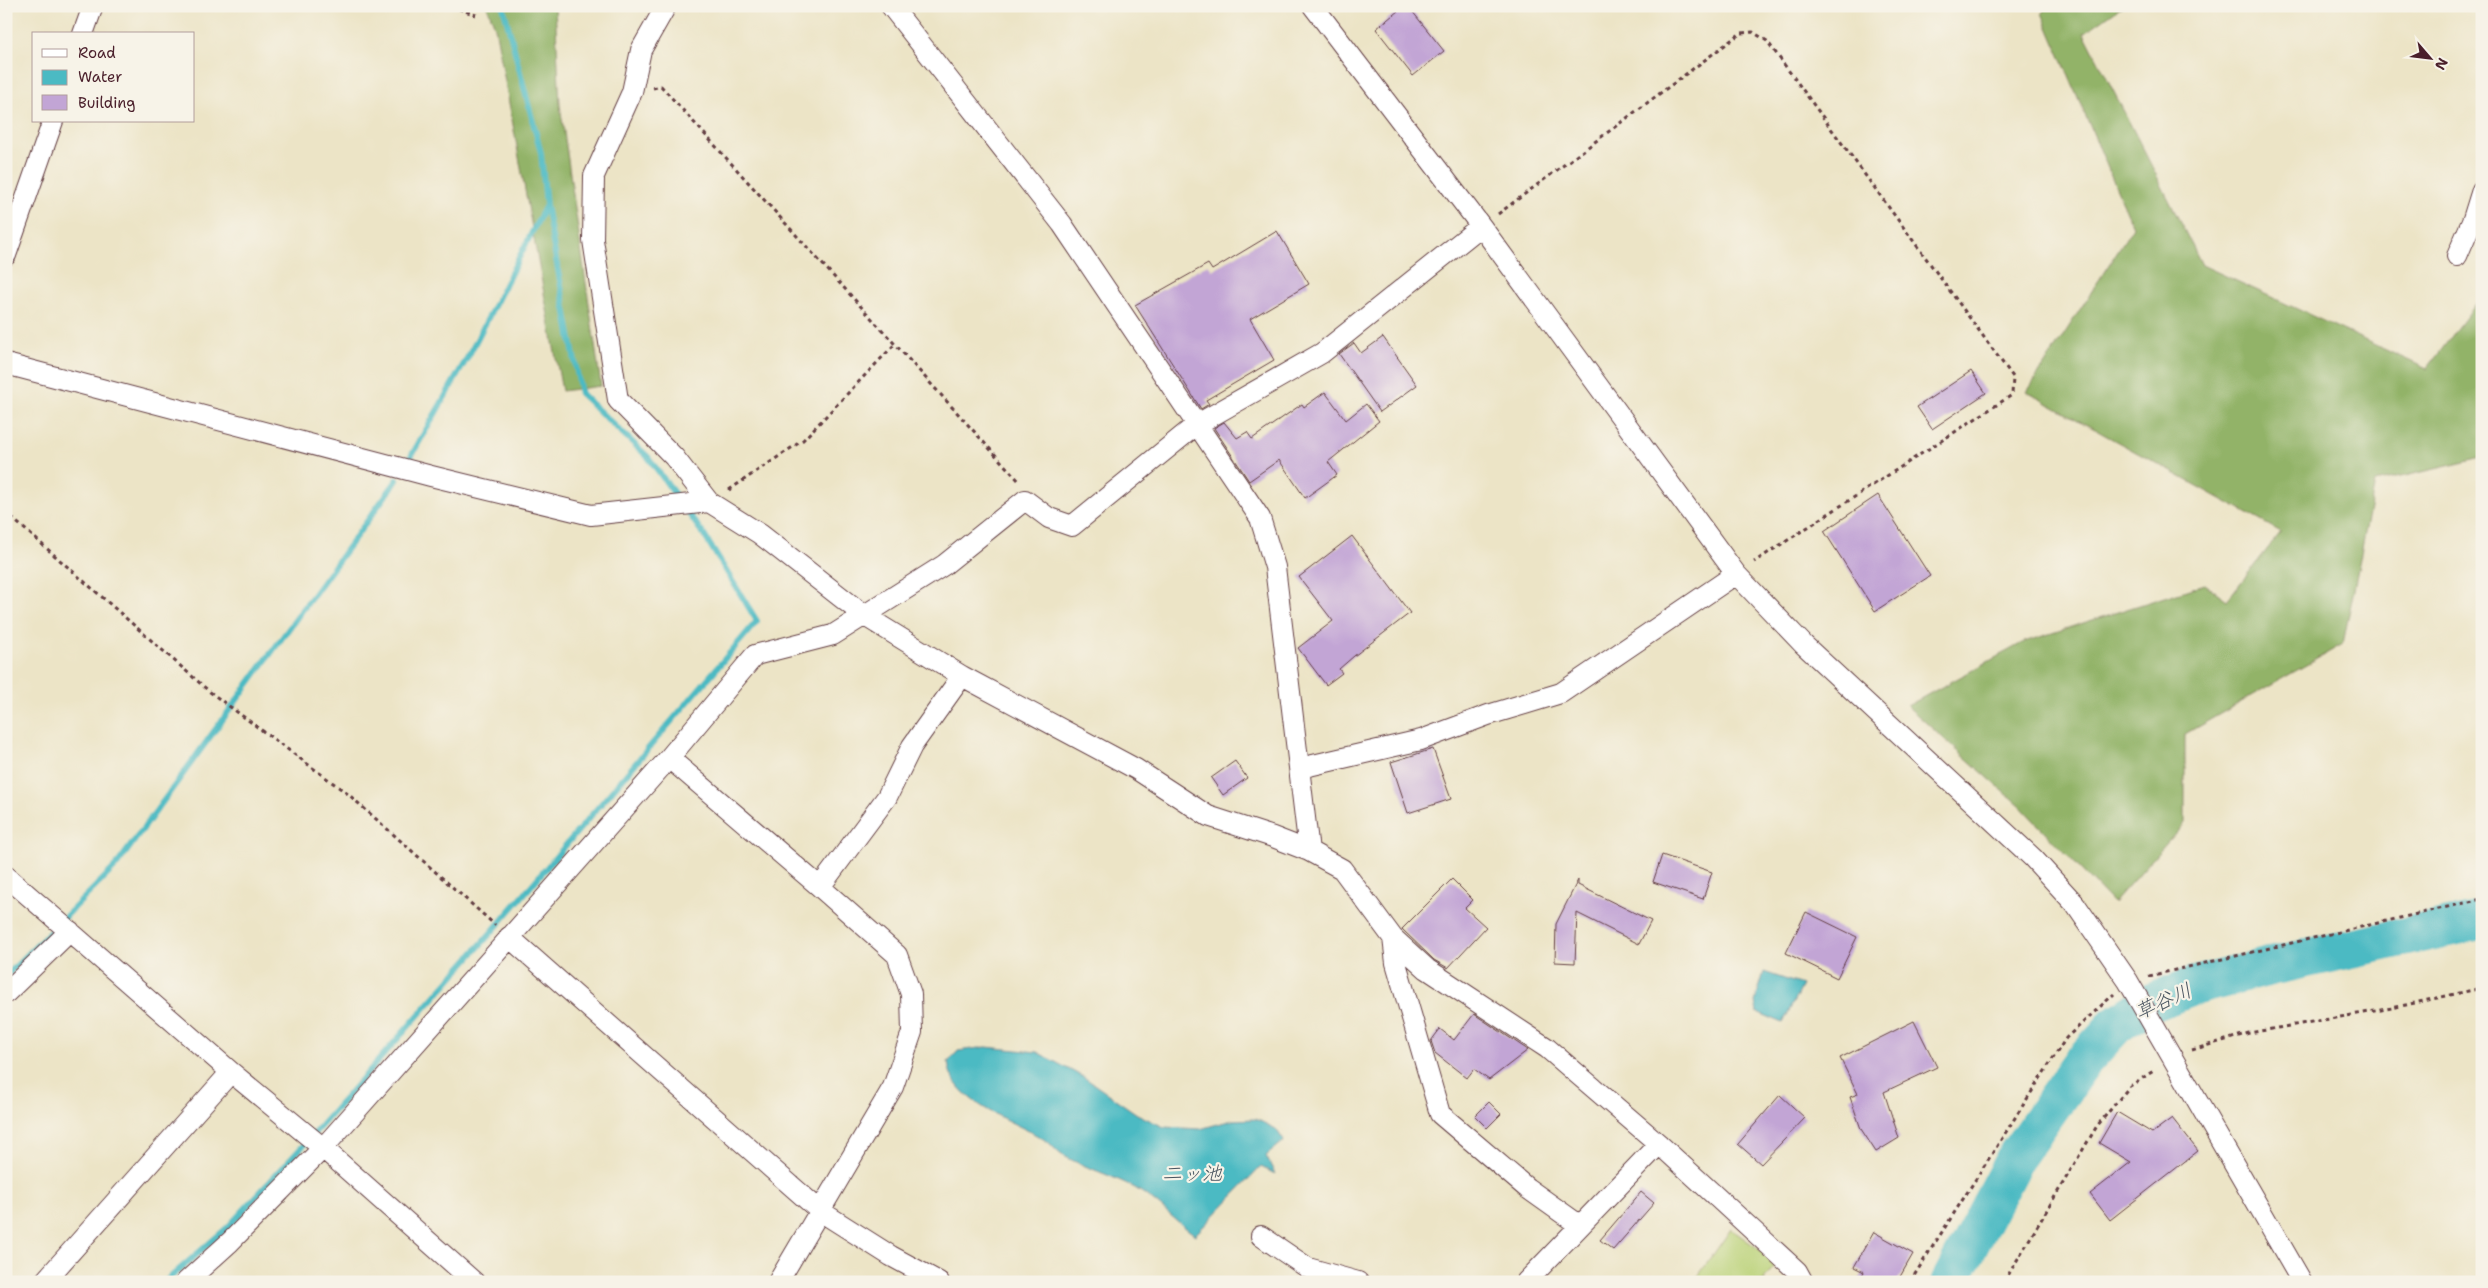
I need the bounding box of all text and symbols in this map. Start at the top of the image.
legend [32,32,195,122]
north arrow [2406,32,2456,82]
text: Road [78,43,116,63]
text: N [2431,55,2452,73]
text: Water [78,67,122,87]
text: Building [78,93,135,113]
water label: 草谷川 [2130,977,2196,1025]
water label: 二ッ池 [1162,1160,1223,1186]

